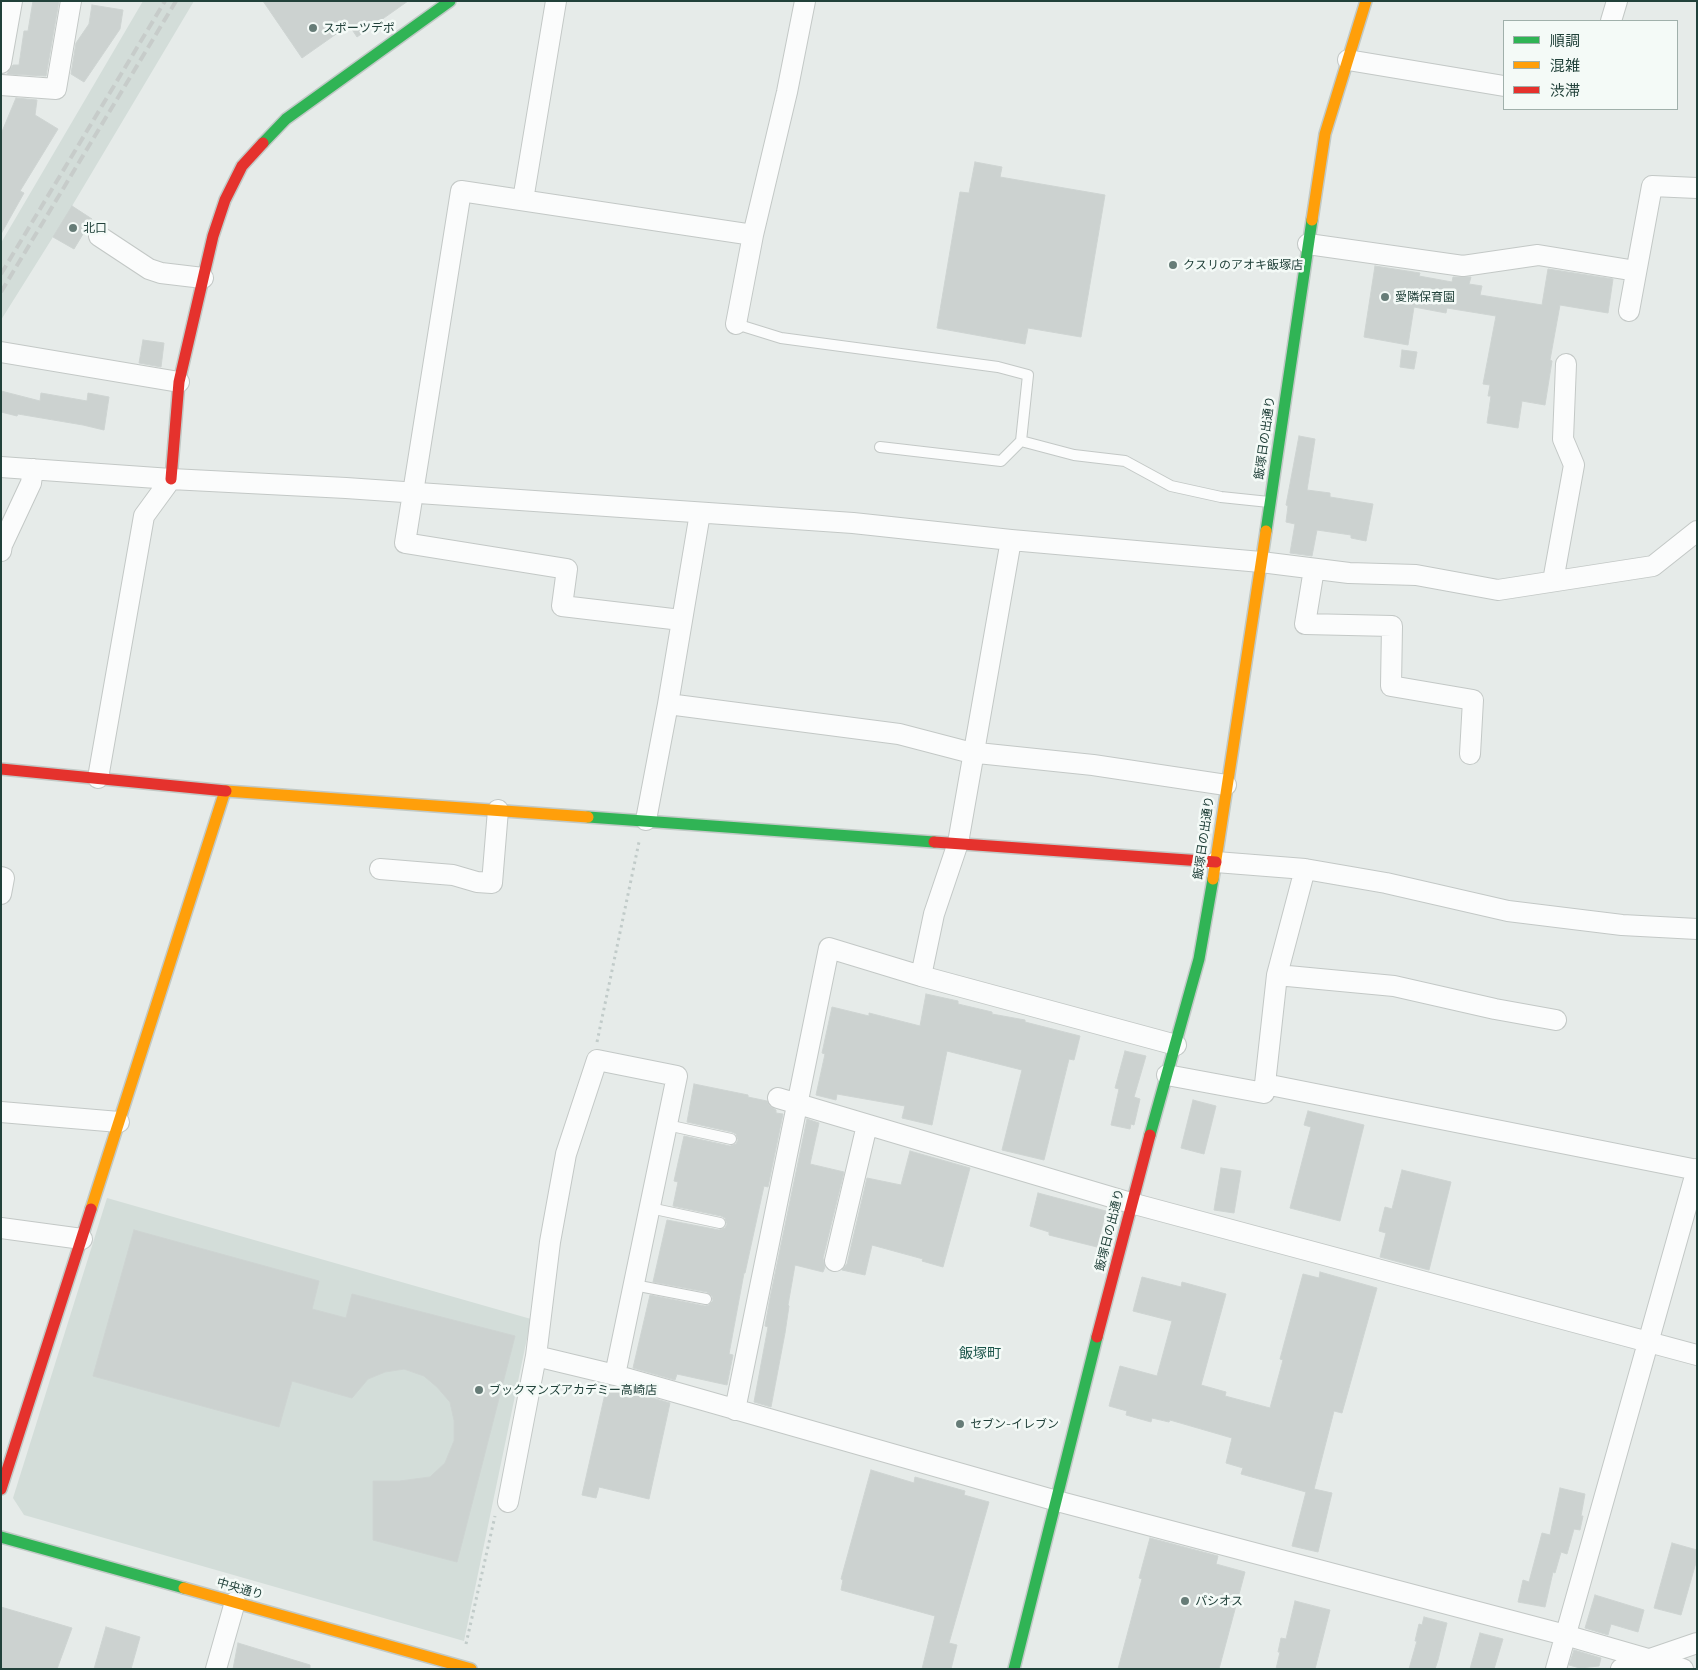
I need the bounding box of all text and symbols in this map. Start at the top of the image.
legend [1503,20,1678,110]
place label: スポーツデポ [323,21,395,35]
marker: スポーツデポ [307,22,319,34]
text: 順調 [1550,32,1580,50]
text: 混雑 [1550,57,1580,75]
text: 渋滞 [1550,82,1580,100]
place label: 北口 [83,221,107,235]
marker: 北口 [67,222,79,234]
place label: クスリのアオキ飯塚店 [1183,258,1303,272]
marker: クスリのアオキ飯塚店 [1167,259,1179,271]
place label: 愛隣保育園 [1395,290,1455,304]
marker: 愛隣保育園 [1379,291,1391,303]
street label: 飯塚日の出通り [1252,395,1278,481]
street label: 飯塚日の出通り [1191,795,1217,881]
street label: 飯塚日の出通り [1093,1188,1127,1272]
district label: 飯塚町 [959,1346,1001,1362]
place label: ブックマンズアカデミー高崎店 [489,1383,657,1397]
marker: ブックマンズアカデミー高崎店 [473,1384,485,1396]
place label: セブン-イレブン [970,1417,1059,1431]
marker: セブン-イレブン [954,1418,966,1430]
street label: 中央通り [215,1575,265,1603]
place label: パシオス [1195,1594,1243,1608]
marker: パシオス [1179,1595,1191,1607]

